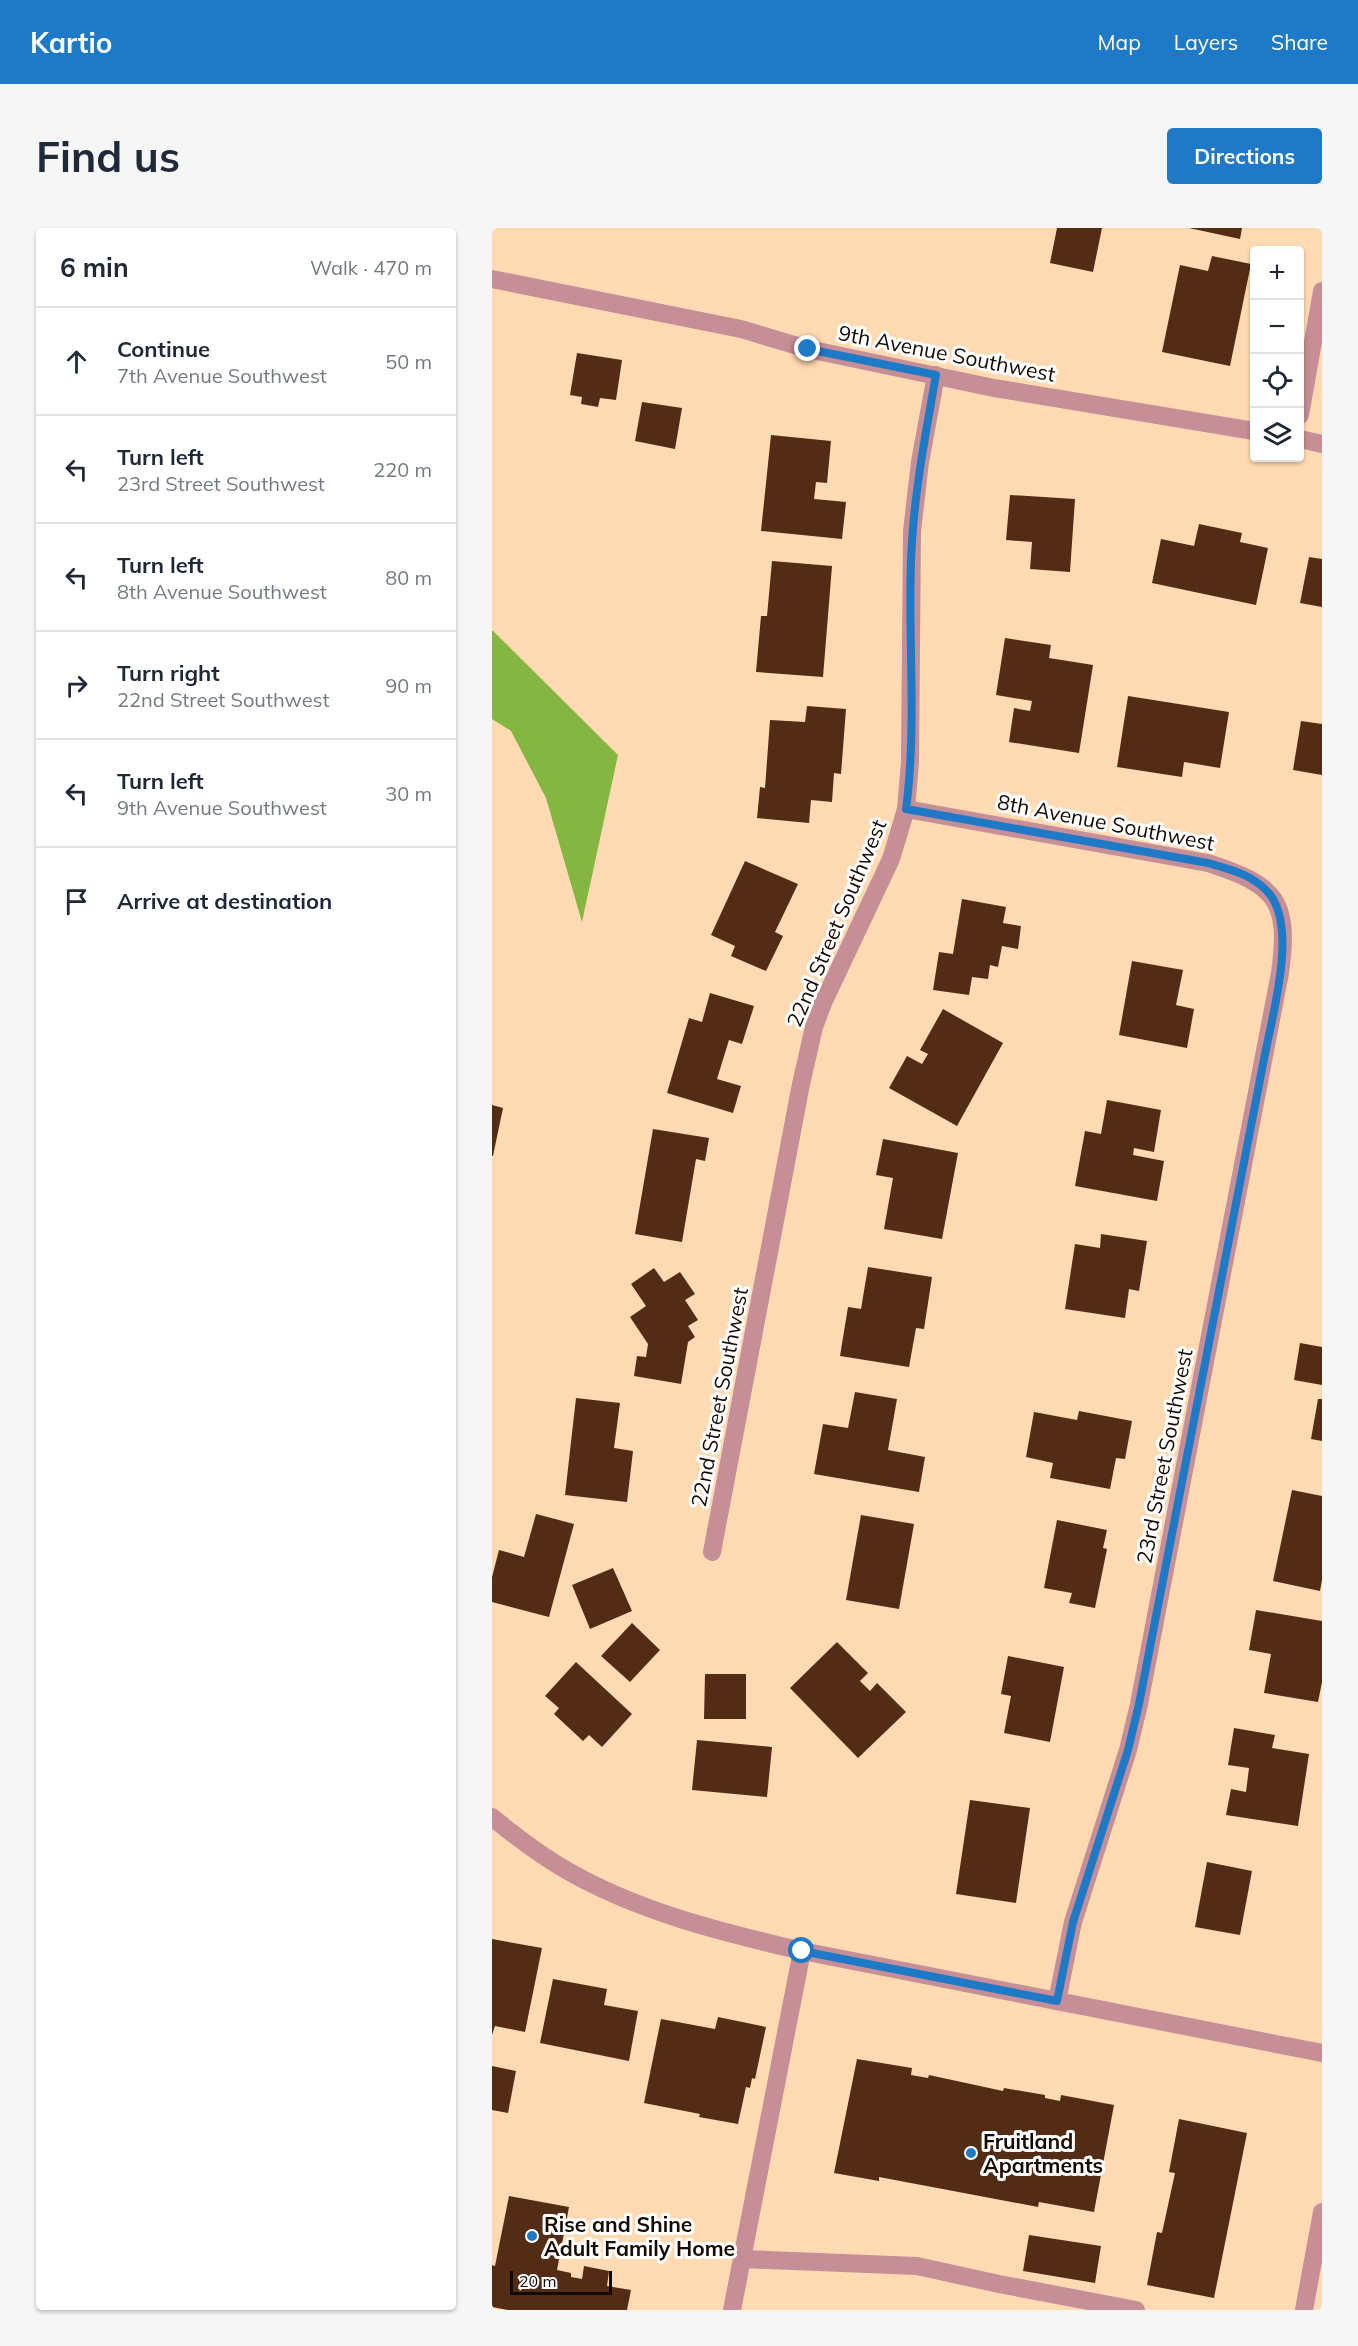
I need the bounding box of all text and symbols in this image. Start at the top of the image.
text: Kartio [30,25,112,60]
text: Map [1098,29,1141,55]
text: Layers [1174,29,1238,55]
text: Share [1271,29,1328,55]
button: Directions [1167,128,1322,184]
text: Find us [36,130,180,183]
map controls [1250,246,1304,462]
button: + [1250,246,1304,300]
text: 6 min [60,251,129,284]
text: Walk · 470 m [310,255,432,280]
button: − [1250,300,1304,354]
street label: 9th Avenue Southwest [836,319,1058,387]
text: Continue [117,335,210,363]
route end [794,335,820,361]
icon: ahead [60,345,93,378]
text: 50 m [385,349,432,374]
button: locate [1250,354,1304,408]
text: 7th Avenue Southwest [117,363,327,388]
button: layers [1250,408,1304,462]
text: Turn left [117,443,204,471]
icon: left [60,453,93,486]
text: 220 m [373,457,432,482]
text: 23rd Street Southwest [117,471,325,496]
text: Turn left [117,551,204,579]
icon: left [60,561,93,594]
text: 80 m [385,565,432,590]
text: 8th Avenue Southwest [117,579,327,604]
text: Turn right [117,659,220,687]
icon: right [60,669,93,702]
text: 90 m [385,673,432,698]
text: 22nd Street Southwest [117,687,329,712]
text: Turn left [117,767,204,795]
icon: left [60,777,93,810]
text: 30 m [385,781,432,806]
street label: 8th Avenue Southwest [995,788,1217,856]
text: 9th Avenue Southwest [117,795,327,820]
street label: 22nd Street Southwest [780,815,892,1031]
icon: arrive [60,885,93,918]
text: Arrive at destination [117,887,332,915]
street label: 22nd Street Southwest [685,1285,753,1509]
street label: 23rd Street Southwest [1130,1346,1198,1566]
route start [788,1937,814,1963]
place label: Fruitland Apartments [983,2128,1103,2178]
marker: Fruitland Apartments [964,2146,978,2160]
place label: Rise and Shine Adult Family Home [544,2211,735,2261]
marker: Rise and Shine Adult Family Home [525,2229,539,2243]
scale bar [510,2268,612,2296]
text: 20 m [519,2271,556,2291]

